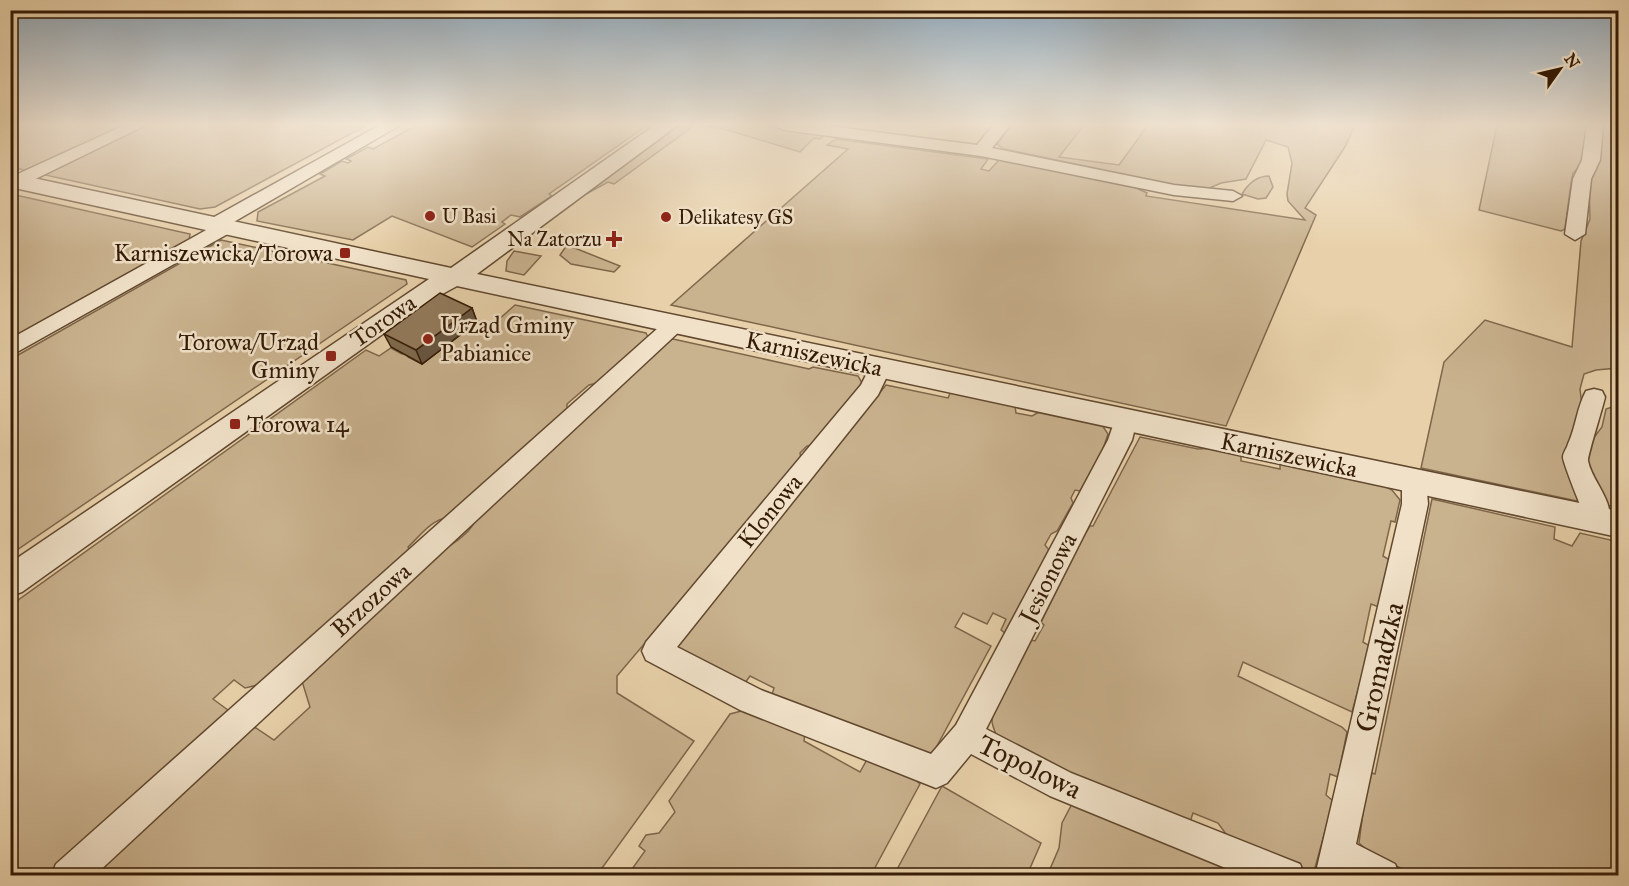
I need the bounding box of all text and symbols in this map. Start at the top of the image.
north arrow [1530,39,1590,99]
text: N [1560,50,1584,72]
place label: U Basi [442,204,497,228]
place label: Delikatesy GS [678,205,793,229]
marker: U Basi [423,209,437,223]
marker: Delikatesy GS [659,210,673,224]
place label: Na Zatorzu [507,227,602,251]
marker: Na Zatorzu [607,232,621,246]
place label: Karniszewicka/Torowa [114,238,334,268]
marker: Karniszewicka/Torowa [338,246,352,260]
street label: Torowa [344,287,422,354]
place label: Urząd Gminy Pabianice [440,310,575,368]
street label: Karniszewicka [743,325,886,383]
place label: Torowa/Urząd Gminy [178,327,320,385]
marker: Urząd Gminy Pabianice [421,332,435,346]
marker: Torowa/Urząd Gminy [324,349,338,363]
place label: Torowa 14 [247,409,349,439]
marker: Torowa 14 [228,417,242,431]
street label: Karniszewicka [1218,426,1361,484]
street label: Klonowa [731,467,809,554]
street label: Jesionowa [1011,527,1084,631]
street label: Brzozowa [325,556,418,644]
street label: Gromadzka [1348,599,1411,735]
street label: Topolowa [972,726,1088,807]

